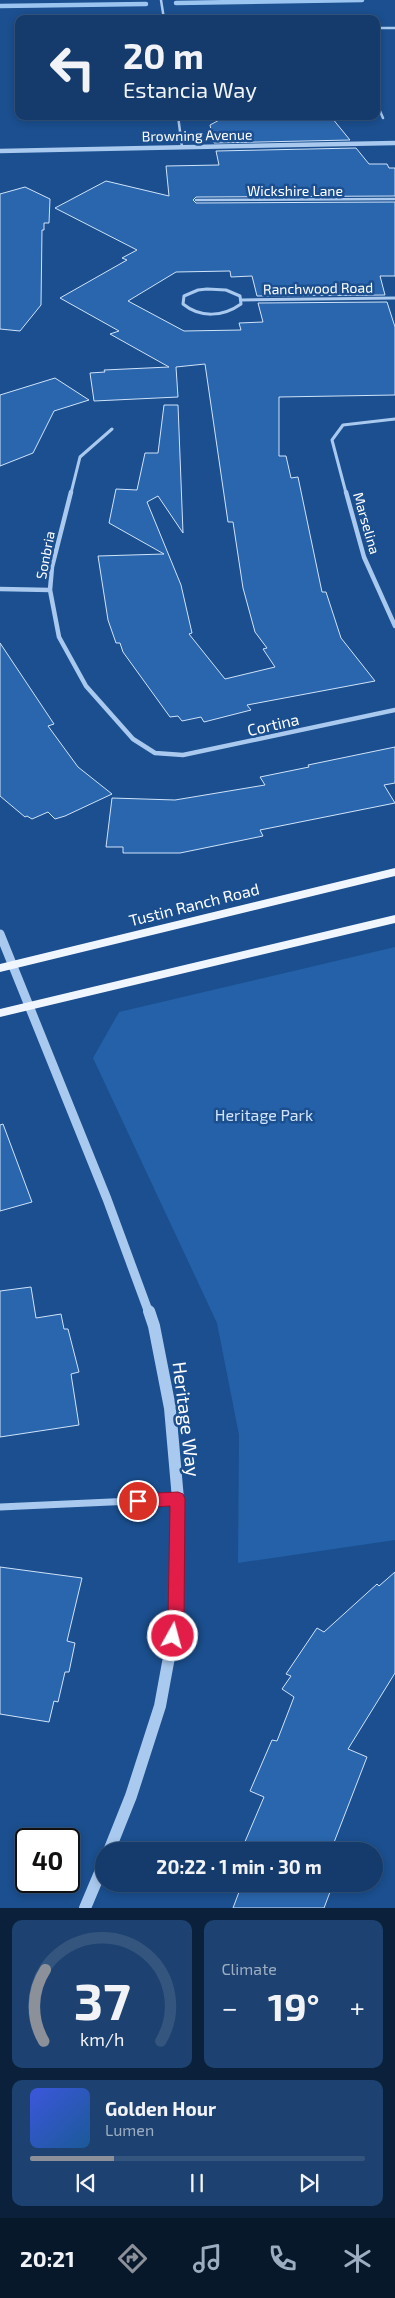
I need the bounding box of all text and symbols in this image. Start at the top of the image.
text: 20 m [123,34,204,76]
icon: left [40,35,105,100]
text: Estancia Way [123,76,257,102]
street label: Browning Avenue [141,126,253,144]
street label: Wickshire Lane [247,182,343,199]
street label: Ranchwood Road [263,279,373,297]
street label: Marselina [350,490,384,556]
street label: Sonbria [32,529,58,581]
street label: Cortina [245,709,301,739]
street label: Tustin Ranch Road [127,879,261,929]
park label: Heritage Park [215,1105,313,1124]
street label: Heritage Way [169,1360,205,1478]
pin [117,1480,159,1522]
icon: arrive [124,1487,152,1515]
position arrow [146,1609,198,1661]
speed limit sign: 40 [15,1828,80,1893]
text: 20:22 · 1 min · 30 m [156,1855,322,1878]
text: Climate [222,1959,277,1978]
text: 37 [73,1968,130,2030]
text: 19° [268,1983,320,2029]
text: − [222,1990,238,2024]
text: + [350,1990,365,2024]
text: km/h [80,2028,124,2050]
text: Golden Hour [105,2097,216,2120]
text: Lumen [105,2120,154,2139]
icon: previous [72,2169,100,2197]
icon: pause [183,2169,211,2197]
icon: next [295,2169,323,2197]
icon: directions [115,2241,150,2276]
icon: music [190,2241,225,2276]
icon: phone [265,2241,300,2276]
icon: climate [340,2241,375,2276]
text: 20:21 [20,2245,75,2271]

